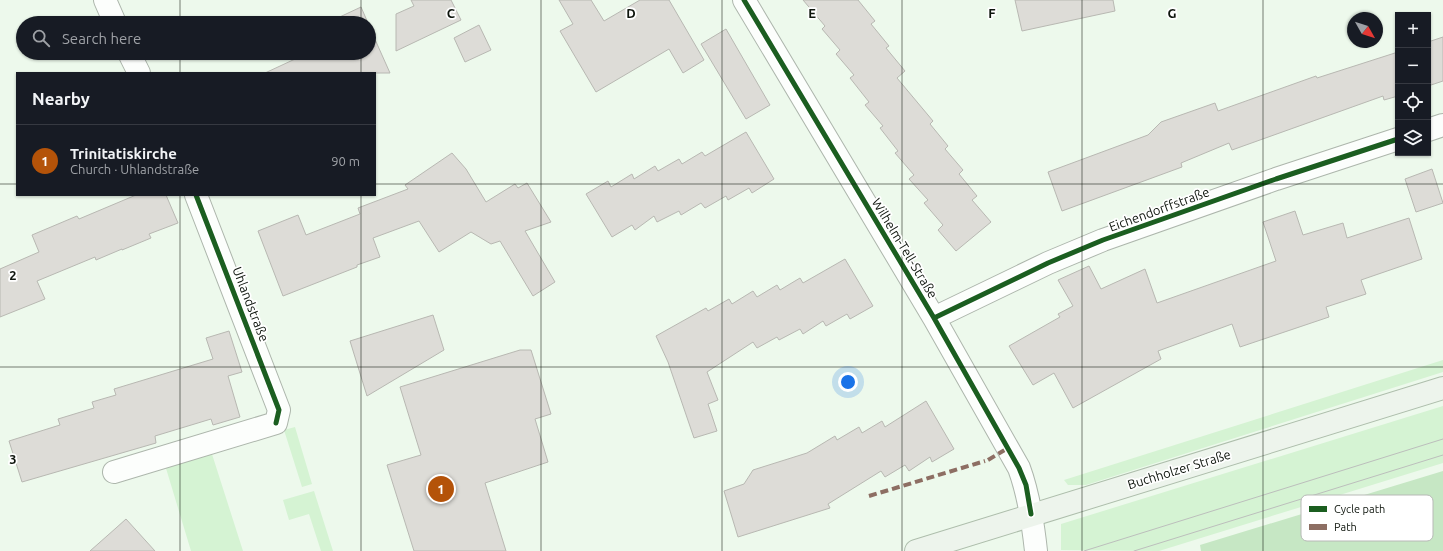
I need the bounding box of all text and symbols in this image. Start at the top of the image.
text: C [447,6,456,20]
text: D [626,6,636,20]
text: E [808,6,816,20]
text: F [988,6,996,20]
text: G [1168,6,1177,20]
north arrow [1347,12,1383,48]
map controls [1395,12,1431,156]
button: + [1395,12,1431,48]
search box [16,16,376,60]
icon: search [30,27,52,49]
text: Search here [62,30,141,47]
button: − [1395,48,1431,84]
button: locate [1395,84,1431,120]
text: Nearby [32,89,90,108]
button: layers [1395,120,1431,156]
text: Trinitatiskirche [70,145,177,162]
text: 1 [41,154,49,168]
text: 90 m [331,154,360,168]
text: Church · Uhlandstraße [70,162,199,176]
street label: Eichendorffstraße [1107,184,1211,234]
street label: Wilhelm-Tell-Straße [870,195,940,301]
street label: Uhlandstraße [230,265,272,343]
text: 2 [9,268,17,282]
your location [838,372,858,392]
street label: Buchholzer Straße [1126,447,1232,491]
text: 3 [9,452,17,466]
pin: 1 [428,474,454,504]
legend [1301,495,1433,541]
text: Cycle path [1334,503,1385,515]
text: Path [1334,521,1357,533]

